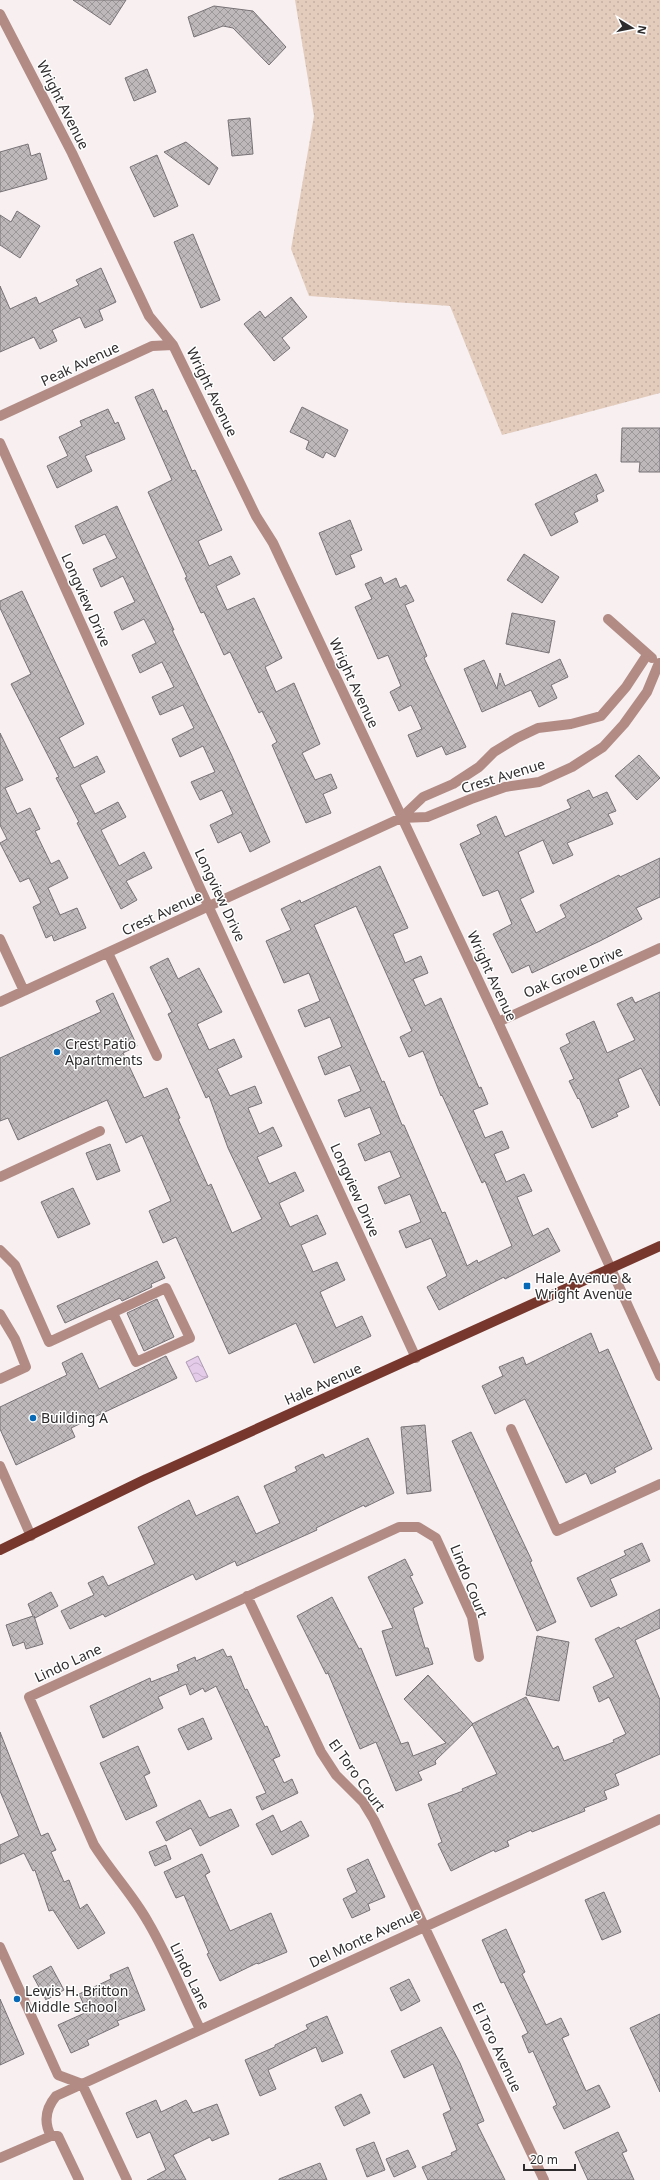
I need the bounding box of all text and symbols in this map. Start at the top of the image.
north arrow [612,8,652,48]
text: N [634,24,651,36]
street label: Wright Avenue [33,57,94,153]
street label: Peak Avenue [37,337,122,390]
street label: Wright Avenue [183,344,242,440]
street label: Longview Drive [57,550,116,650]
street label: Wright Avenue [325,635,384,731]
street label: Crest Avenue [459,754,547,797]
street label: Longview Drive [191,845,250,945]
street label: Crest Avenue [118,886,205,940]
street label: Wright Avenue [463,928,522,1024]
street label: Oak Grove Drive [520,941,626,1002]
place label: Crest Patio Apartments [65,1034,143,1069]
marker: Crest Patio Apartments [52,1047,62,1057]
street label: Longview Drive [326,1140,385,1240]
place label: Hale Avenue & Wright Avenue [535,1268,632,1303]
marker: Hale Avenue & Wright Avenue [522,1281,532,1291]
street label: Hale Avenue [281,1358,364,1409]
place label: Building A [41,1408,108,1427]
marker: Building A [28,1413,38,1423]
street label: Lindo Court [446,1541,493,1620]
street label: Lindo Lane [31,1639,105,1686]
street label: El Toro Court [325,1735,390,1815]
street label: Del Monte Avenue [306,1903,424,1972]
street label: Lindo Lane [166,1939,215,2012]
place label: Lewis H. Britton Middle School [25,1981,128,2016]
marker: Lewis H. Britton Middle School [12,1994,22,2004]
street label: El Toro Avenue [468,1999,527,2095]
scale bar [524,2146,575,2172]
text: 20 m [530,2151,558,2168]

